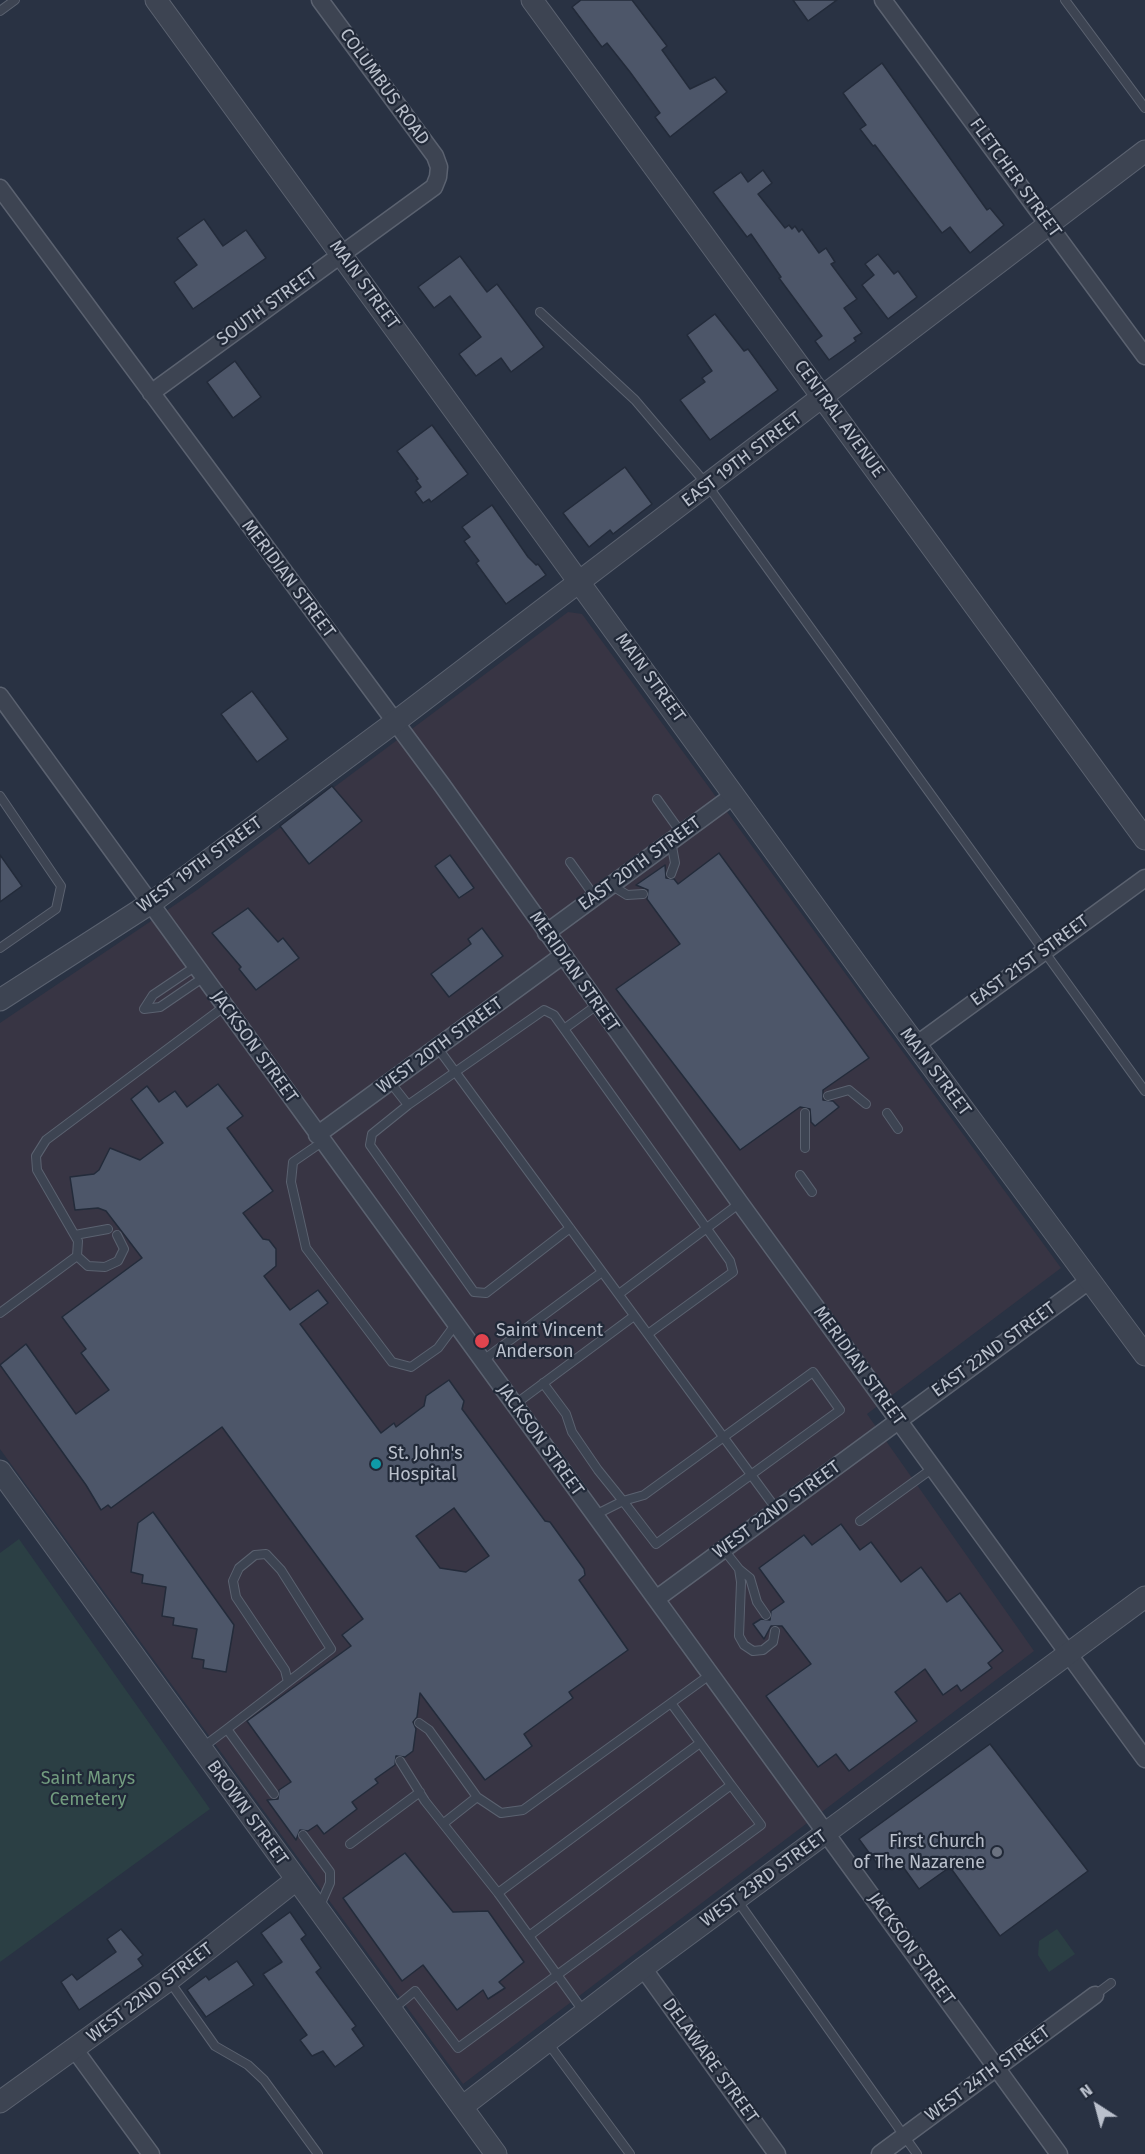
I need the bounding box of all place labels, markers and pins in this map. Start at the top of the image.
place label: Saint Vincent Anderson [496,1320,603,1362]
marker: Saint Vincent Anderson [473,1332,491,1350]
place label: St. John's Hospital [388,1443,463,1486]
marker: St. John's Hospital [369,1457,383,1471]
place label: First Church of The Nazarene [853,1831,985,1874]
marker: First Church of The Nazarene [990,1845,1004,1859]

